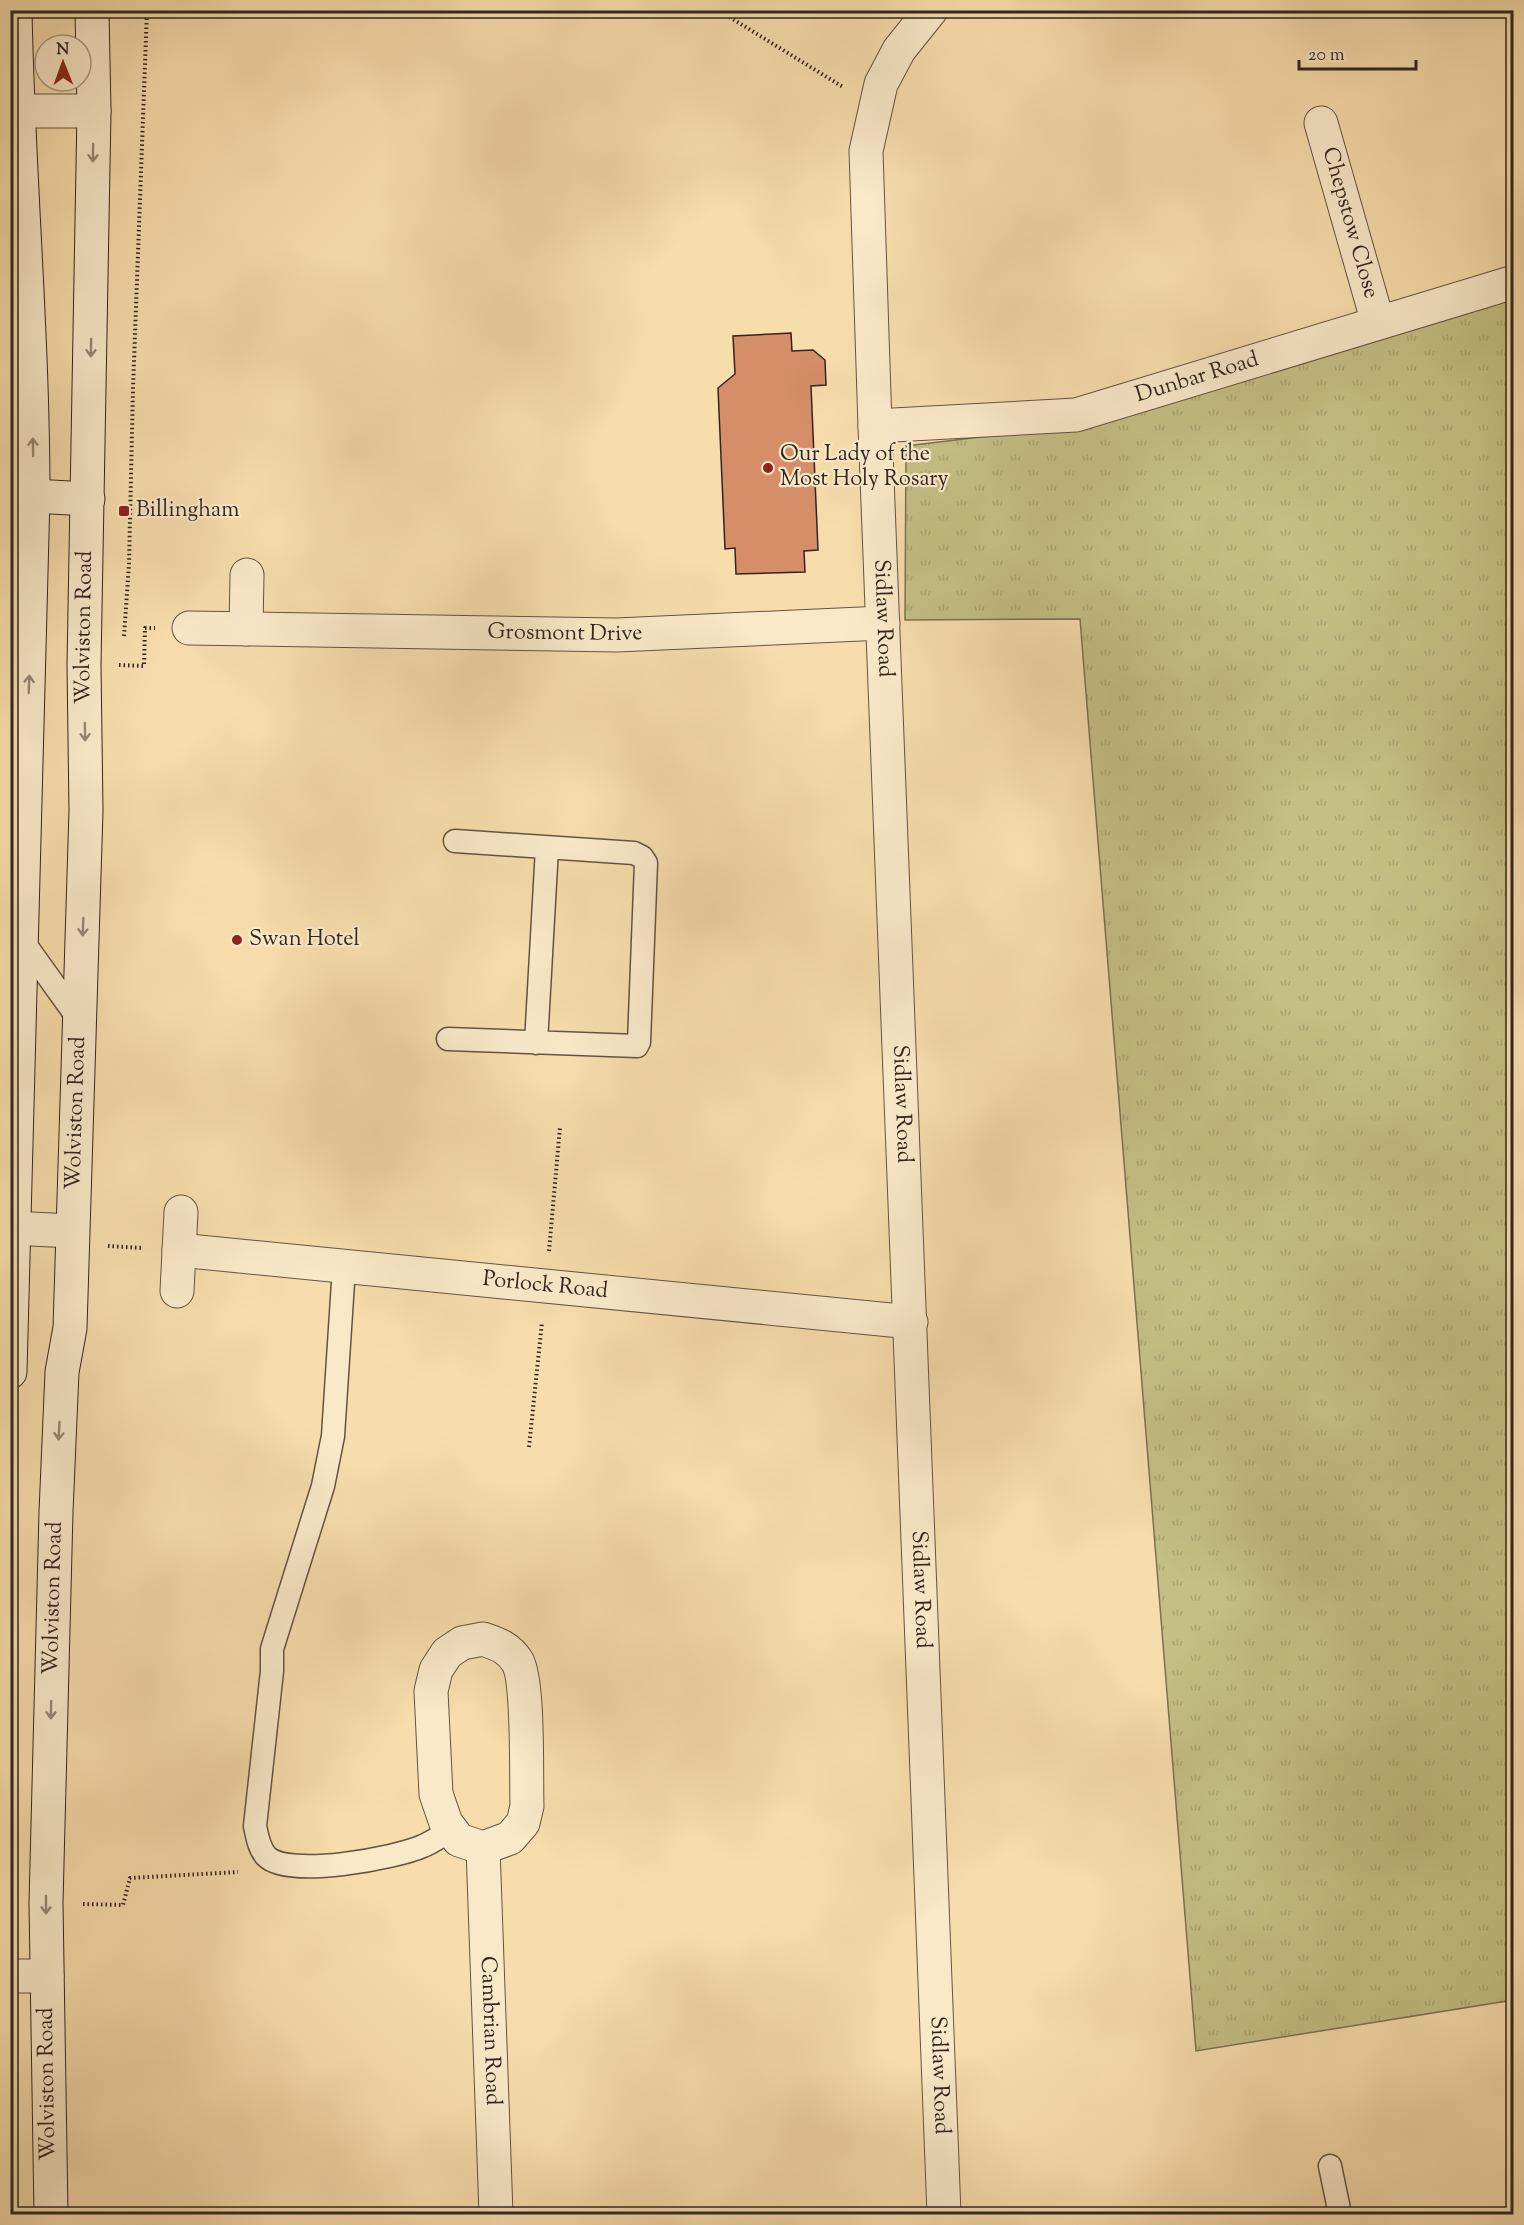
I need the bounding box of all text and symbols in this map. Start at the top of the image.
north arrow [33,33,93,93]
scale bar [1299,33,1416,71]
text: N [56,39,70,62]
text: 20 m [1308,43,1345,69]
one-way arrow [87,142,99,162]
street label: Chepstow Close [1313,144,1386,302]
one-way arrow [85,337,96,357]
street label: Dunbar Road [1132,344,1263,412]
one-way arrow [27,437,39,457]
place label: Our Lady of the Most Holy Rosary [780,439,949,496]
marker: Our Lady of the Most Holy Rosary [761,461,775,475]
place label: Billingham [136,495,239,527]
marker: Billingham [117,504,131,518]
street label: Wolviston Road [68,550,102,704]
street label: Sidlaw Road [864,559,901,678]
street label: Grosmont Drive [487,617,643,651]
one-way arrow [24,674,35,694]
one-way arrow [79,721,91,741]
one-way arrow [77,916,88,936]
place label: Swan Hotel [249,924,360,956]
marker: Swan Hotel [230,933,244,947]
street label: Wolviston Road [58,1036,95,1190]
street label: Sidlaw Road [883,1044,919,1164]
street label: Porlock Road [481,1264,609,1308]
one-way arrow [54,1420,65,1440]
street label: Wolviston Road [36,1521,72,1675]
street label: Sidlaw Road [902,1530,938,1649]
one-way arrow [45,1699,57,1719]
one-way arrow [40,1894,52,1914]
street label: Cambrian Road [471,1956,508,2106]
street label: Wolviston Road [31,2007,65,2161]
street label: Sidlaw Road [920,2016,957,2135]

